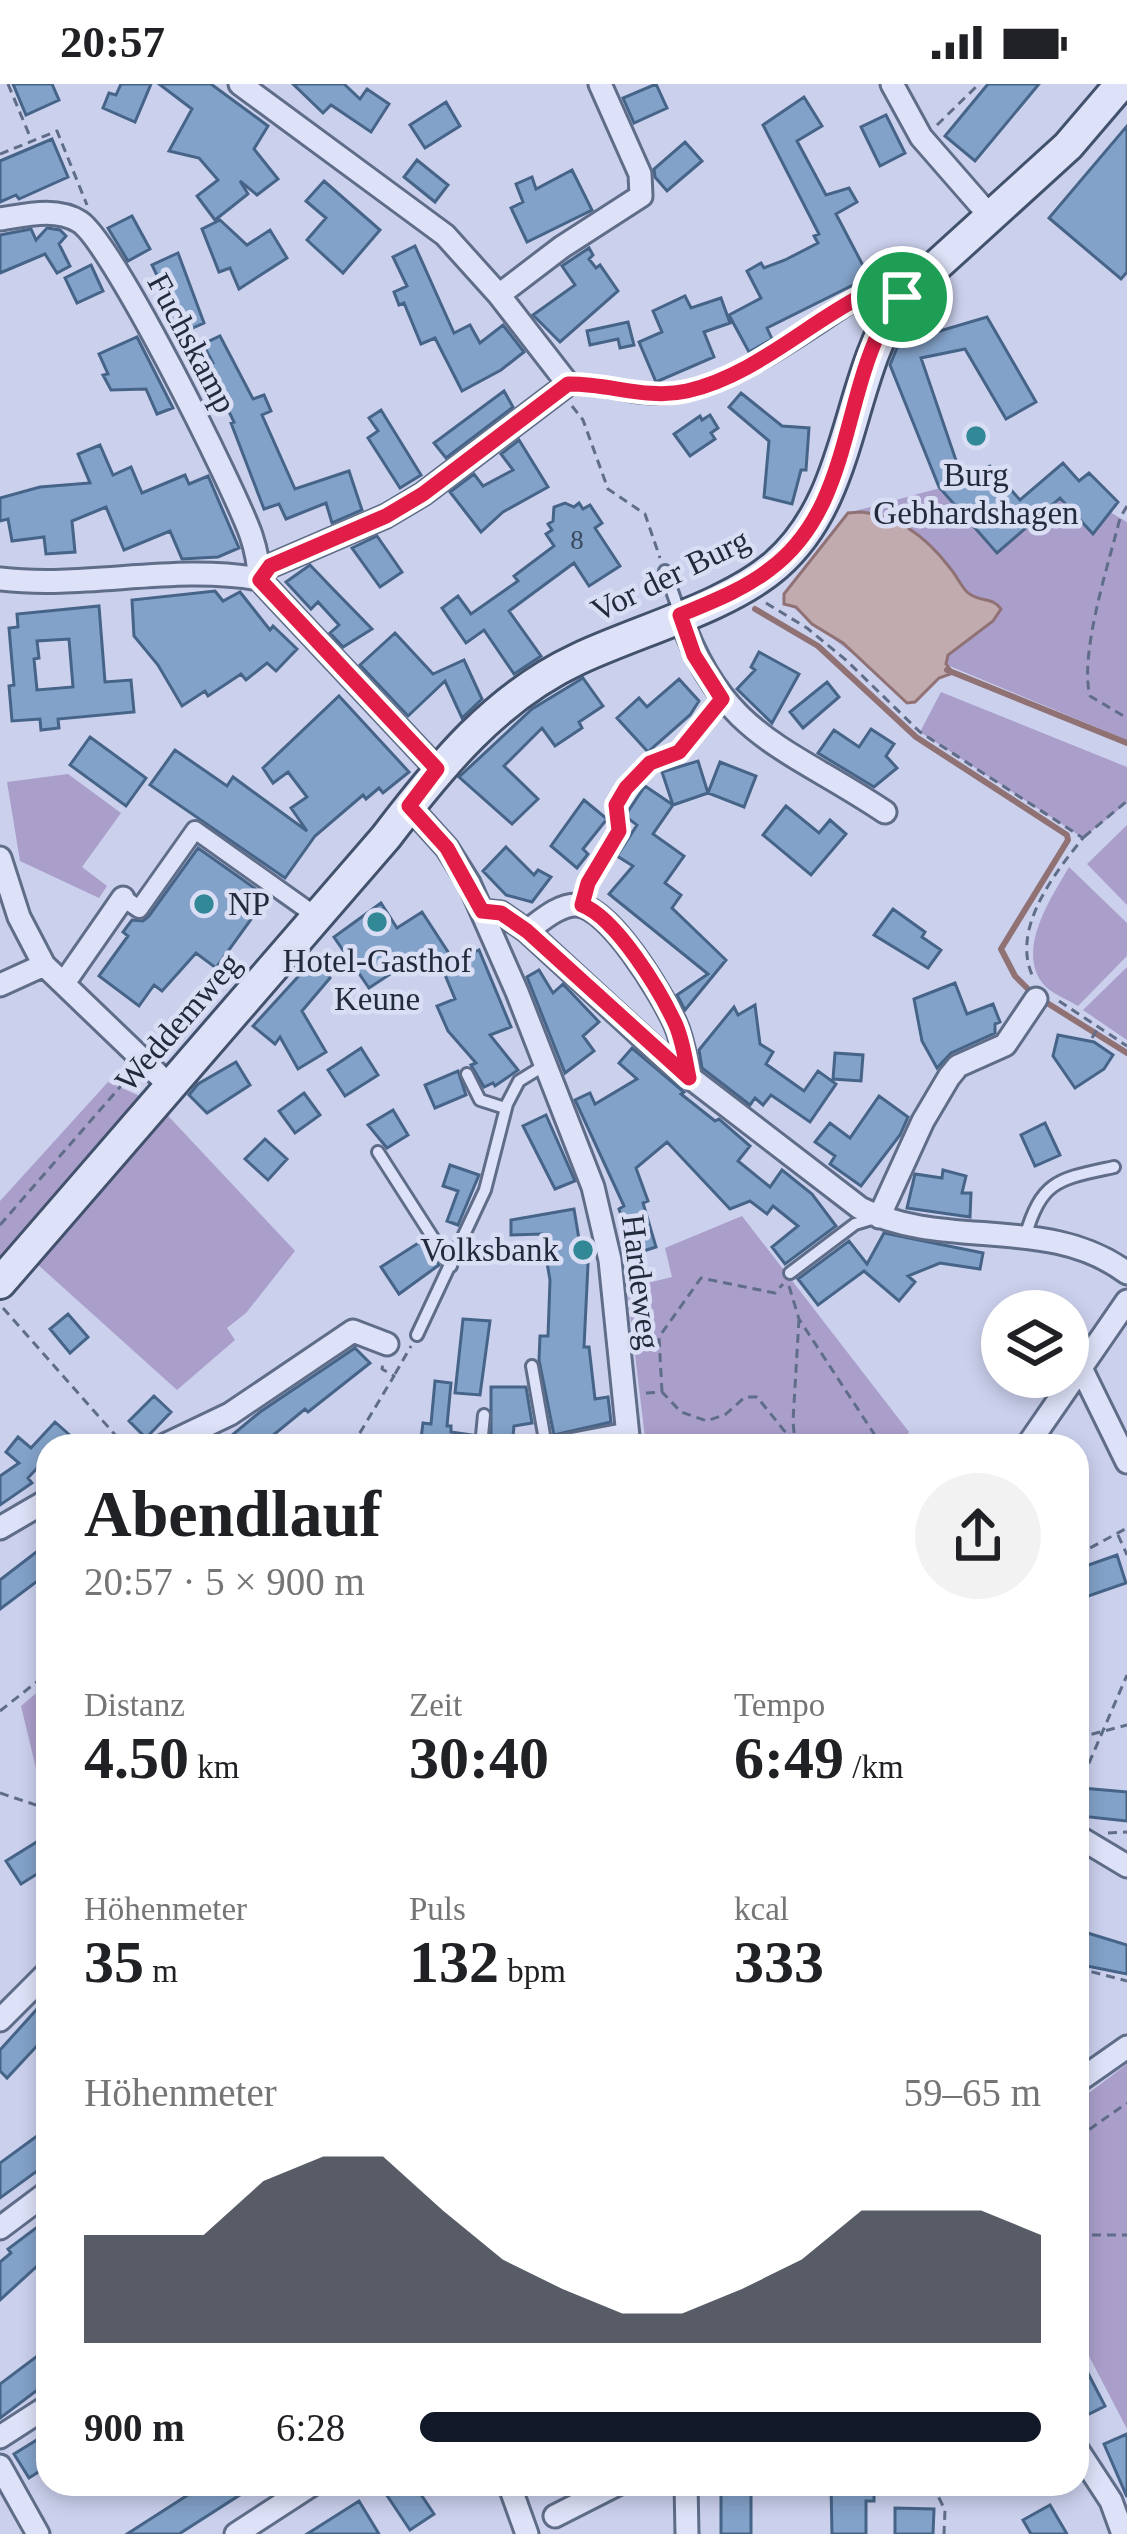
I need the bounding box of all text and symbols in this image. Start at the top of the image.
text: 20:57 [60,17,165,67]
pin [851,246,953,348]
icon: arrive [869,264,935,330]
street label: Fuchskamp [140,267,244,419]
marker: Burg Gebhardshagen [963,423,989,449]
place label: Burg Gebhardshagen [873,457,1079,531]
street label: Vor der Burg [585,521,755,629]
house number: 8 [570,525,584,555]
place label: NP [228,886,270,922]
marker: NP [191,891,217,917]
marker: Hotel-Gasthof Keune [364,909,390,935]
place label: Hotel-Gasthof Keune [283,943,471,1017]
street label: Weddemweg [108,945,248,1099]
street label: Hardeweg [615,1213,667,1351]
place label: Volksbank [420,1232,559,1268]
marker: Volksbank [570,1237,596,1263]
map controls [981,1290,1089,1398]
button: layers [981,1290,1089,1398]
button: share [915,1473,1041,1599]
text: Abendlauf [84,1477,381,1550]
text: 20:57 · 5 × 900 m [84,1560,365,1603]
text: Distanz [84,1687,185,1723]
text: Zeit [409,1687,462,1723]
text: Tempo [734,1687,825,1723]
text: 4.50 [84,1725,189,1791]
text: 30:40 [409,1725,549,1791]
text: 6:49 [734,1725,844,1791]
text: km [189,1749,239,1785]
text: /km [844,1749,904,1785]
text: Höhenmeter [84,1891,247,1927]
text: Puls [409,1891,466,1927]
text: kcal [734,1891,789,1927]
text: 35 [84,1929,144,1995]
text: 132 [409,1929,499,1995]
text: 333 [734,1929,824,1995]
text: m [144,1953,178,1989]
text: bpm [499,1953,566,1989]
text: Höhenmeter [84,2071,277,2114]
text: 59–65 m [903,2071,1041,2114]
text: 900 m [84,2406,185,2449]
text: 6:28 [276,2406,345,2449]

